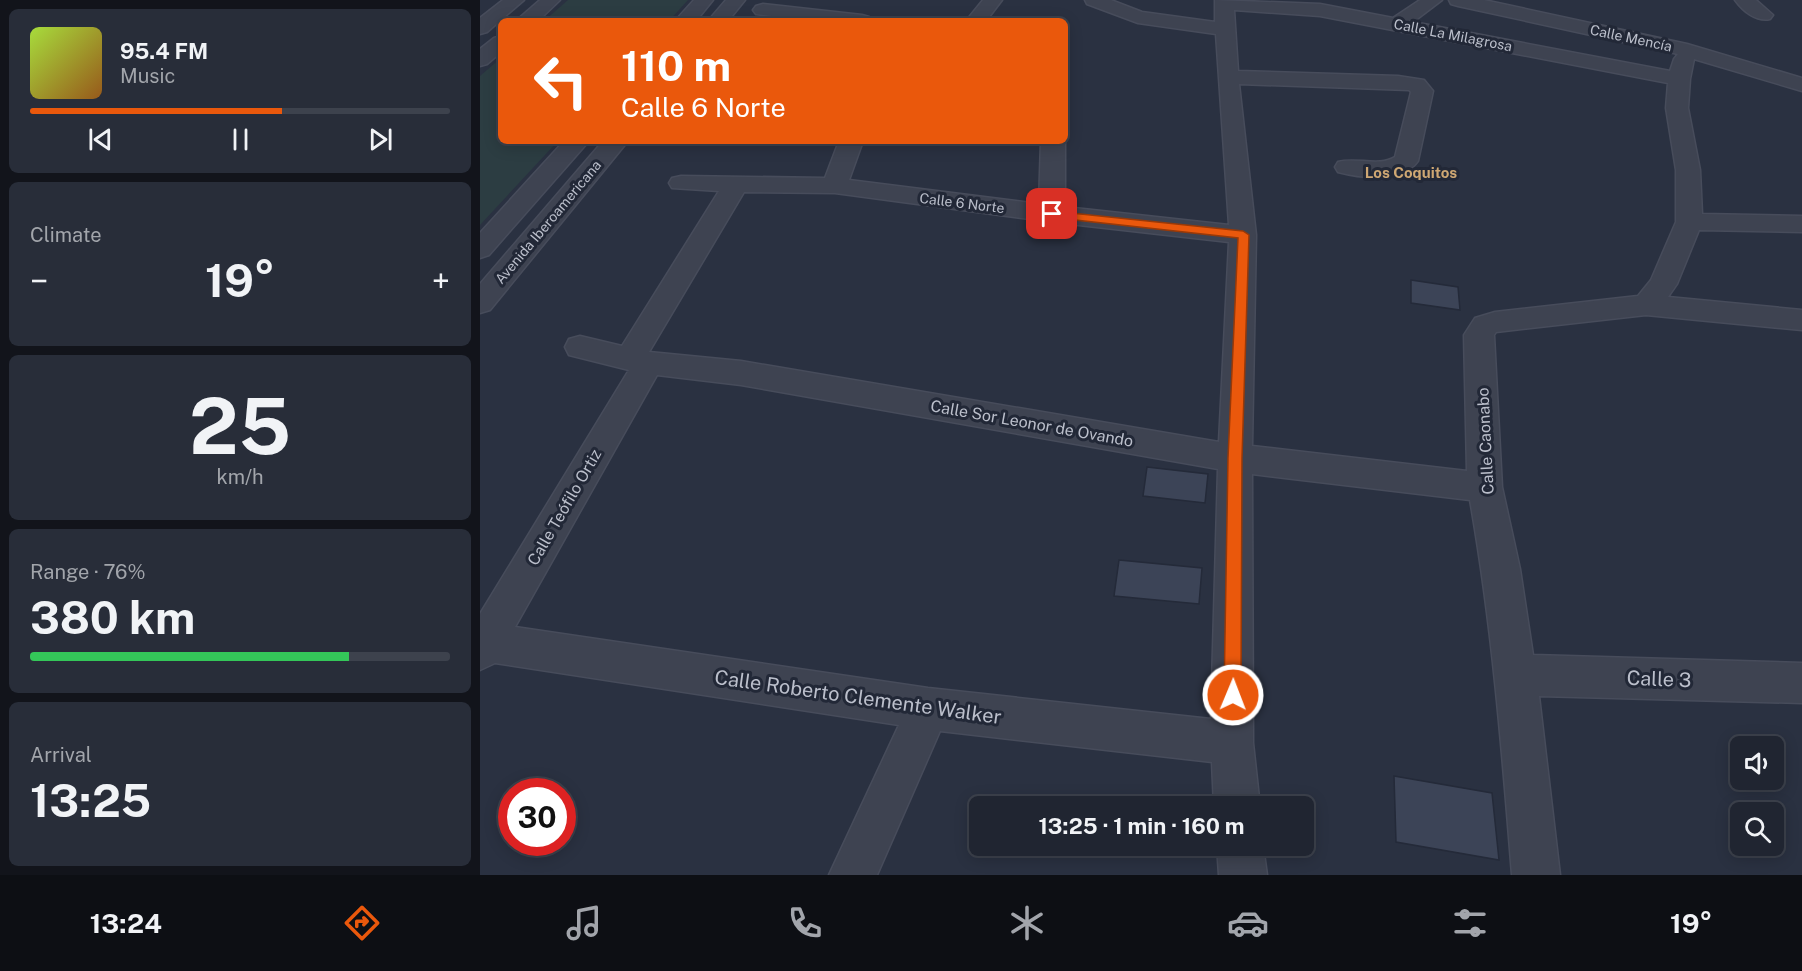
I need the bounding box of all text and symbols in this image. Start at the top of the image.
street label: Calle La Milagrosa [1393,16,1513,54]
street label: Calle Mencía [1589,22,1673,54]
text: 95.4 FM [120,38,208,64]
text: 110 m [621,41,731,90]
icon: left [522,42,600,120]
text: Music [120,64,175,88]
text: Calle 6 Norte [621,91,786,123]
icon: previous [84,123,117,156]
icon: pause [224,123,257,156]
icon: next [364,123,397,156]
street label: Avenida Iberoamericana [492,157,604,287]
district label: Los Coquitos [1365,164,1457,181]
pin [1026,188,1077,239]
street label: Calle 6 Norte [919,190,1005,216]
icon: arrive [1035,197,1068,230]
text: Climate [30,223,102,247]
text: 19° [205,254,275,307]
text: − [30,262,48,300]
text: + [432,262,450,300]
text: 25 [189,380,291,472]
street label: Calle Caonabo [1473,387,1498,495]
street label: Calle Sor Leonor de Ovando [929,396,1135,451]
street label: Calle Teófilo Ortiz [523,446,606,569]
text: km/h [216,465,264,489]
text: Range · 76% [30,560,146,584]
text: 380 km [30,591,195,644]
position arrow [1201,663,1265,727]
street label: Calle Roberto Clemente Walker [713,665,1003,729]
street label: Calle 3 [1626,666,1692,692]
map controls [1730,736,1784,856]
button: sound [1730,736,1784,790]
text: Arrival [30,743,92,767]
text: 13:25 [30,774,151,827]
speed limit sign: 30 [498,778,576,856]
button: search [1730,802,1784,856]
text: 13:25 · 1 min · 160 m [1038,813,1245,839]
icon: directions [341,902,383,944]
icon: music [563,902,605,944]
icon: phone [784,902,826,944]
icon: climate [1006,902,1048,944]
icon: car [1227,902,1269,944]
icon: filters [1449,902,1491,944]
text: 13:24 [90,907,162,939]
text: 19° [1670,907,1712,939]

